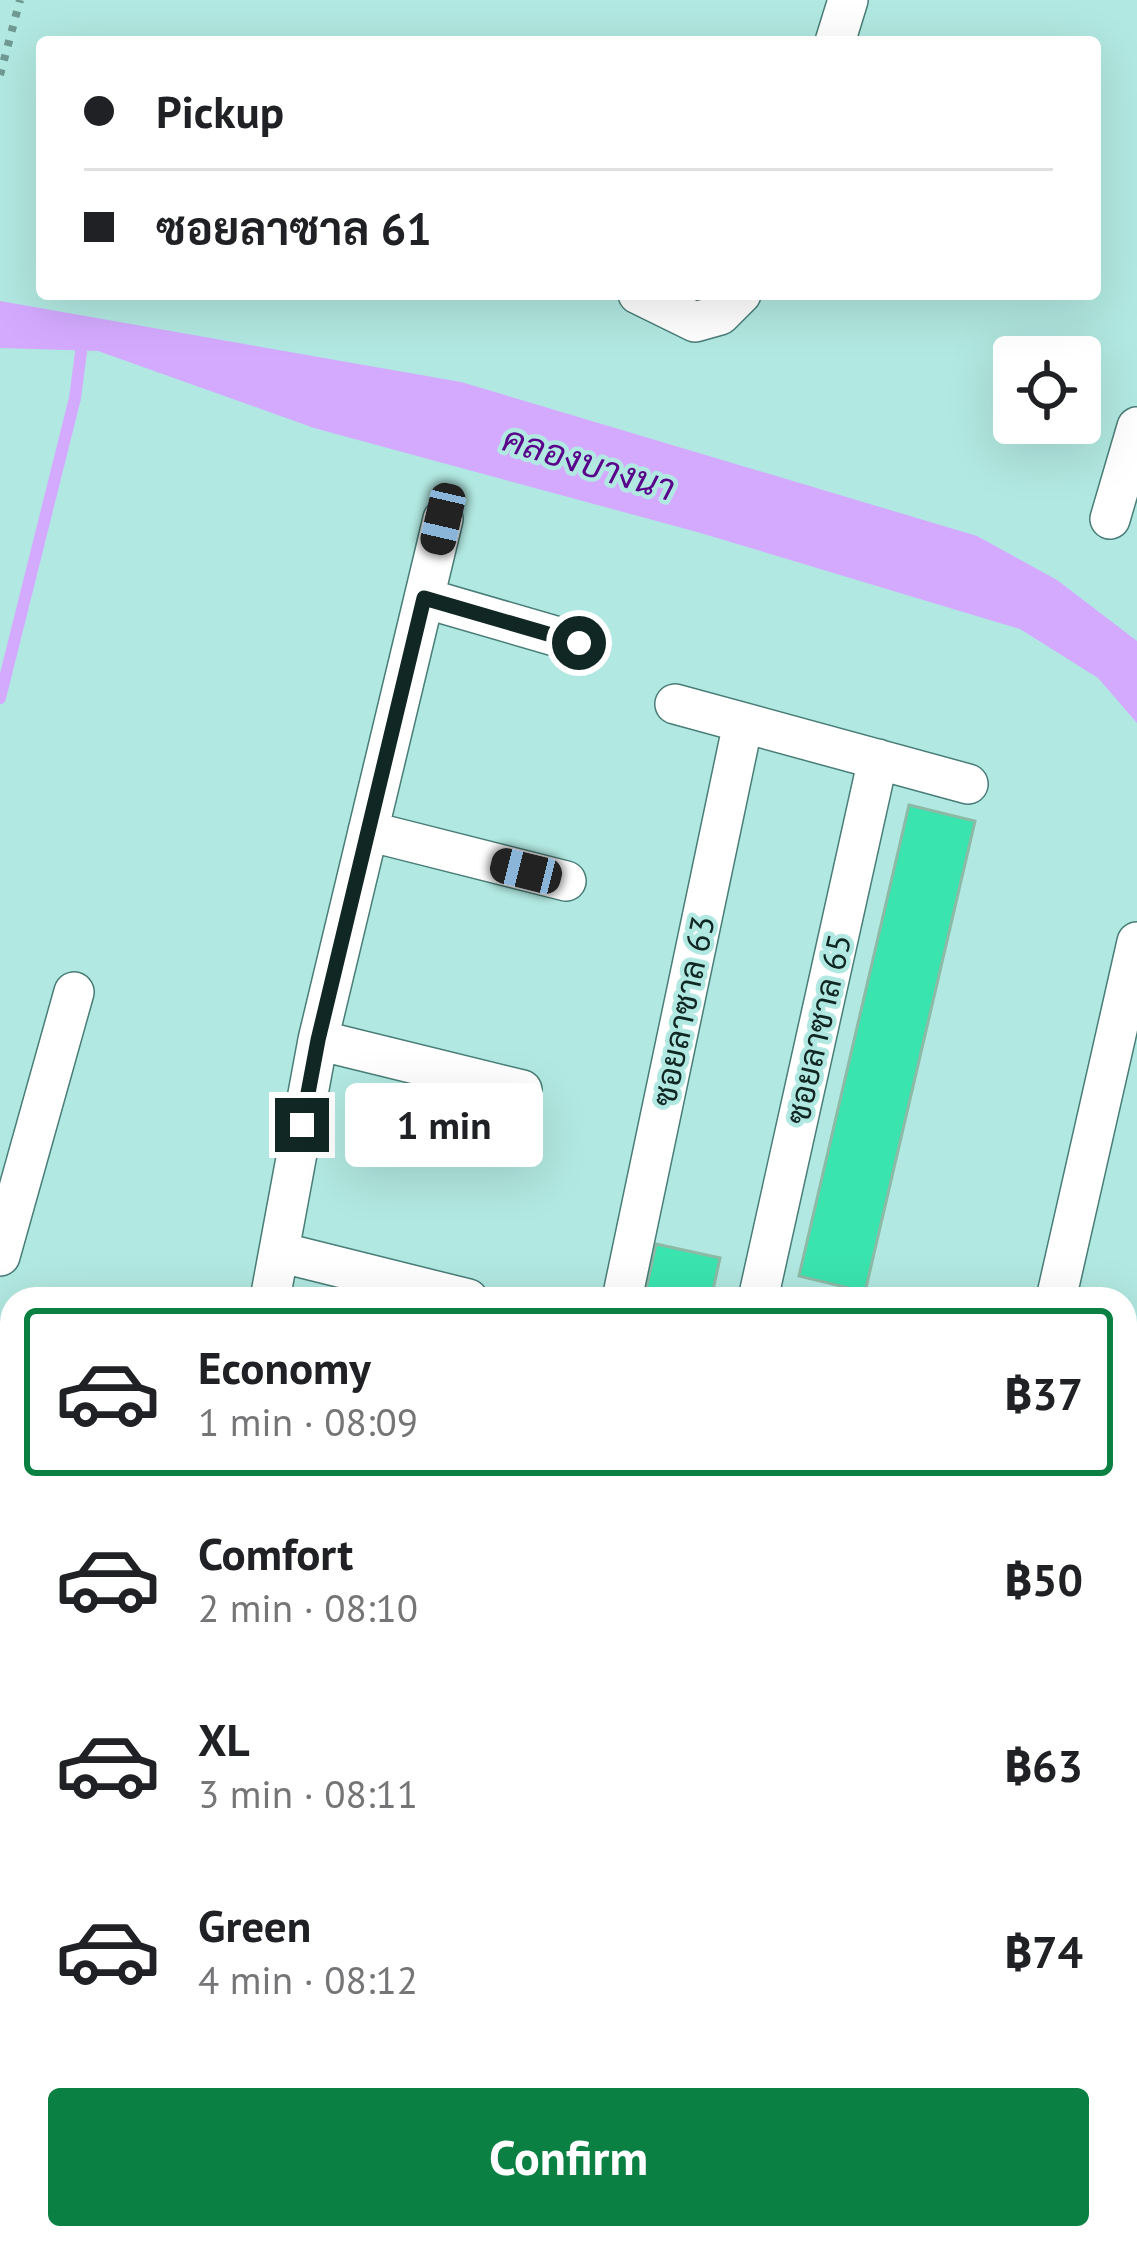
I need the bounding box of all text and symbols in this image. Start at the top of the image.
text: Pickup [156,82,284,140]
text: ซอยลาซาล 61 [156,199,432,257]
map controls [993,336,1101,444]
button: locate [993,336,1101,444]
water label: คลองบางนา [497,414,681,511]
car [417,480,469,558]
route start [552,616,606,670]
car [487,845,565,897]
street label: ซอยลาซาล 63 [641,912,724,1110]
street label: ซอยลาซาล 65 [775,930,860,1128]
callout: 1 min [344,1083,542,1167]
route end [275,1098,329,1152]
text: 1 min [396,1099,492,1150]
icon: car [54,1338,162,1446]
text: Economy [198,1338,371,1396]
text: ฿37 [1005,1364,1083,1422]
text: 1 min · 08:09 [198,1396,418,1447]
icon: car [54,1524,162,1632]
text: Comfort [198,1524,353,1582]
text: ฿50 [1005,1550,1083,1608]
text: 2 min · 08:10 [198,1582,418,1633]
icon: car [54,1710,162,1818]
text: XL [198,1710,250,1768]
text: ฿63 [1005,1736,1083,1794]
text: 3 min · 08:11 [198,1768,418,1819]
icon: car [54,1896,162,2004]
text: Green [198,1896,311,1954]
text: ฿74 [1005,1922,1083,1980]
text: 4 min · 08:12 [198,1954,418,2005]
button: Confirm [48,2088,1089,2226]

